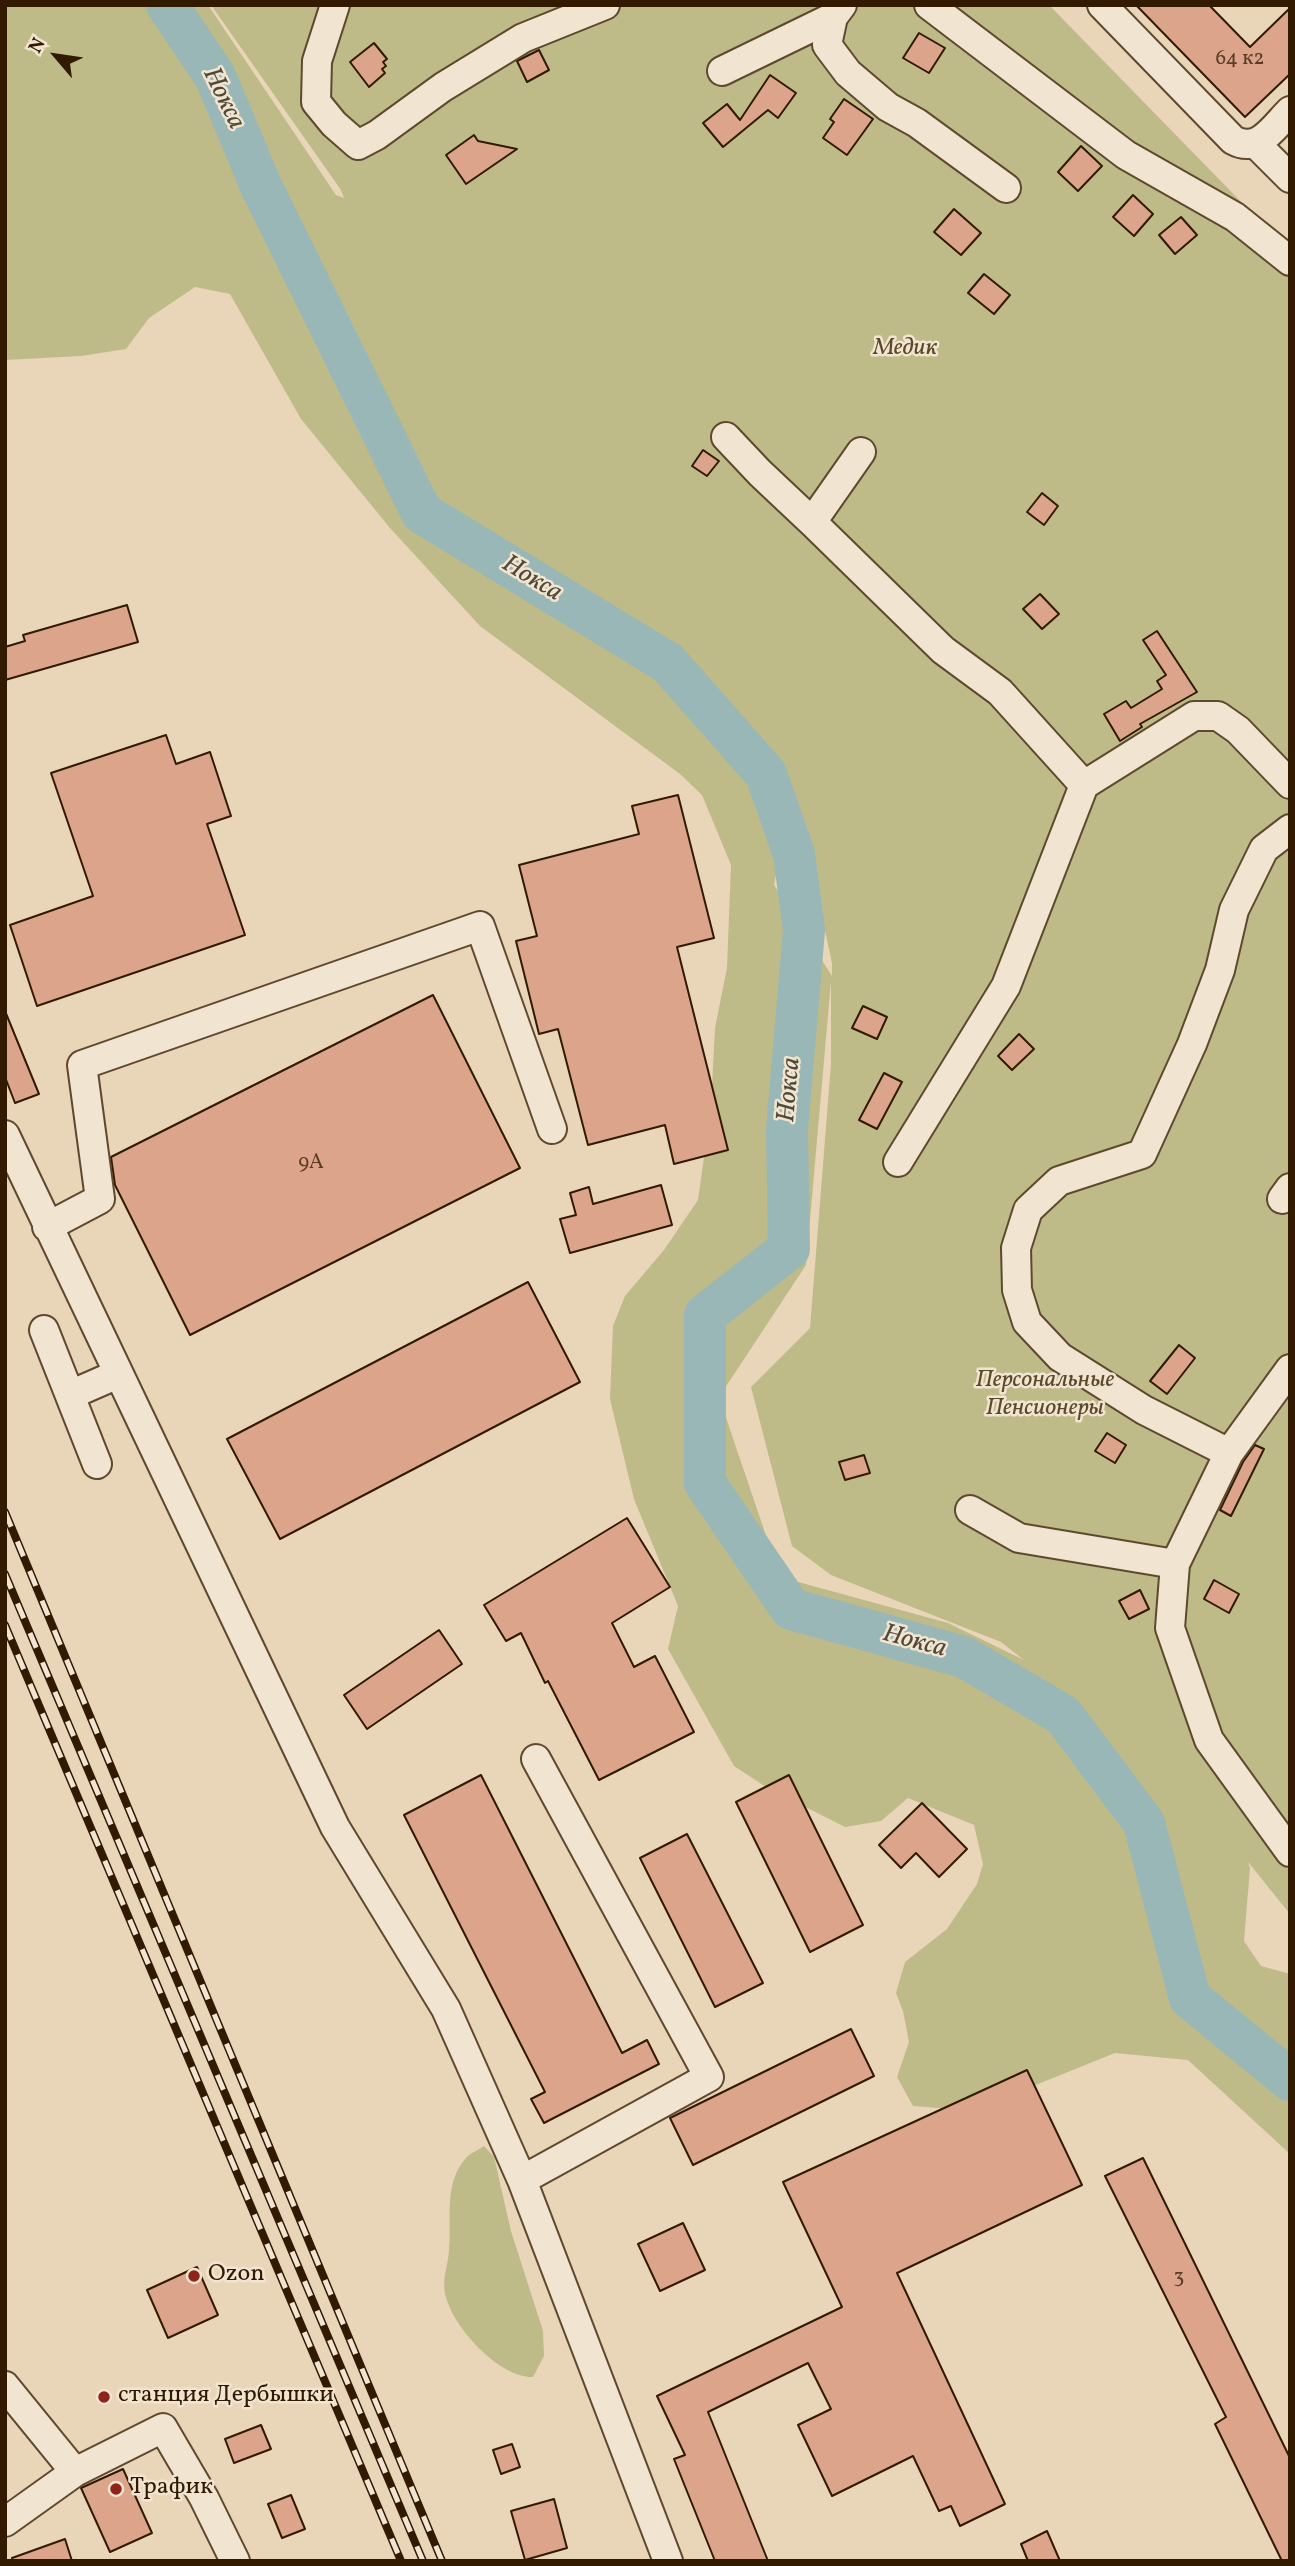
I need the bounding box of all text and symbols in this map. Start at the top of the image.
north arrow [21,21,91,91]
text: N [23,33,52,58]
house number: 64 к2 [1215,47,1265,73]
water label: Нокса [194,63,250,135]
park label: Медик [873,336,937,364]
water label: Нокса [495,550,567,610]
water label: Нокса [773,1056,809,1124]
house number: 9А [298,1151,324,1177]
park label: Персональные Пенсионеры [976,1368,1114,1424]
water label: Нокса [879,1620,949,1666]
place label: Ozon [208,2262,265,2290]
house number: 3 [1174,2265,1184,2291]
marker: Ozon [186,2268,202,2284]
place label: станция Дербышки [118,2383,334,2411]
marker: станция Дербышки [96,2389,112,2405]
place label: Трафик [130,2475,213,2503]
marker: Трафик [108,2481,124,2497]

